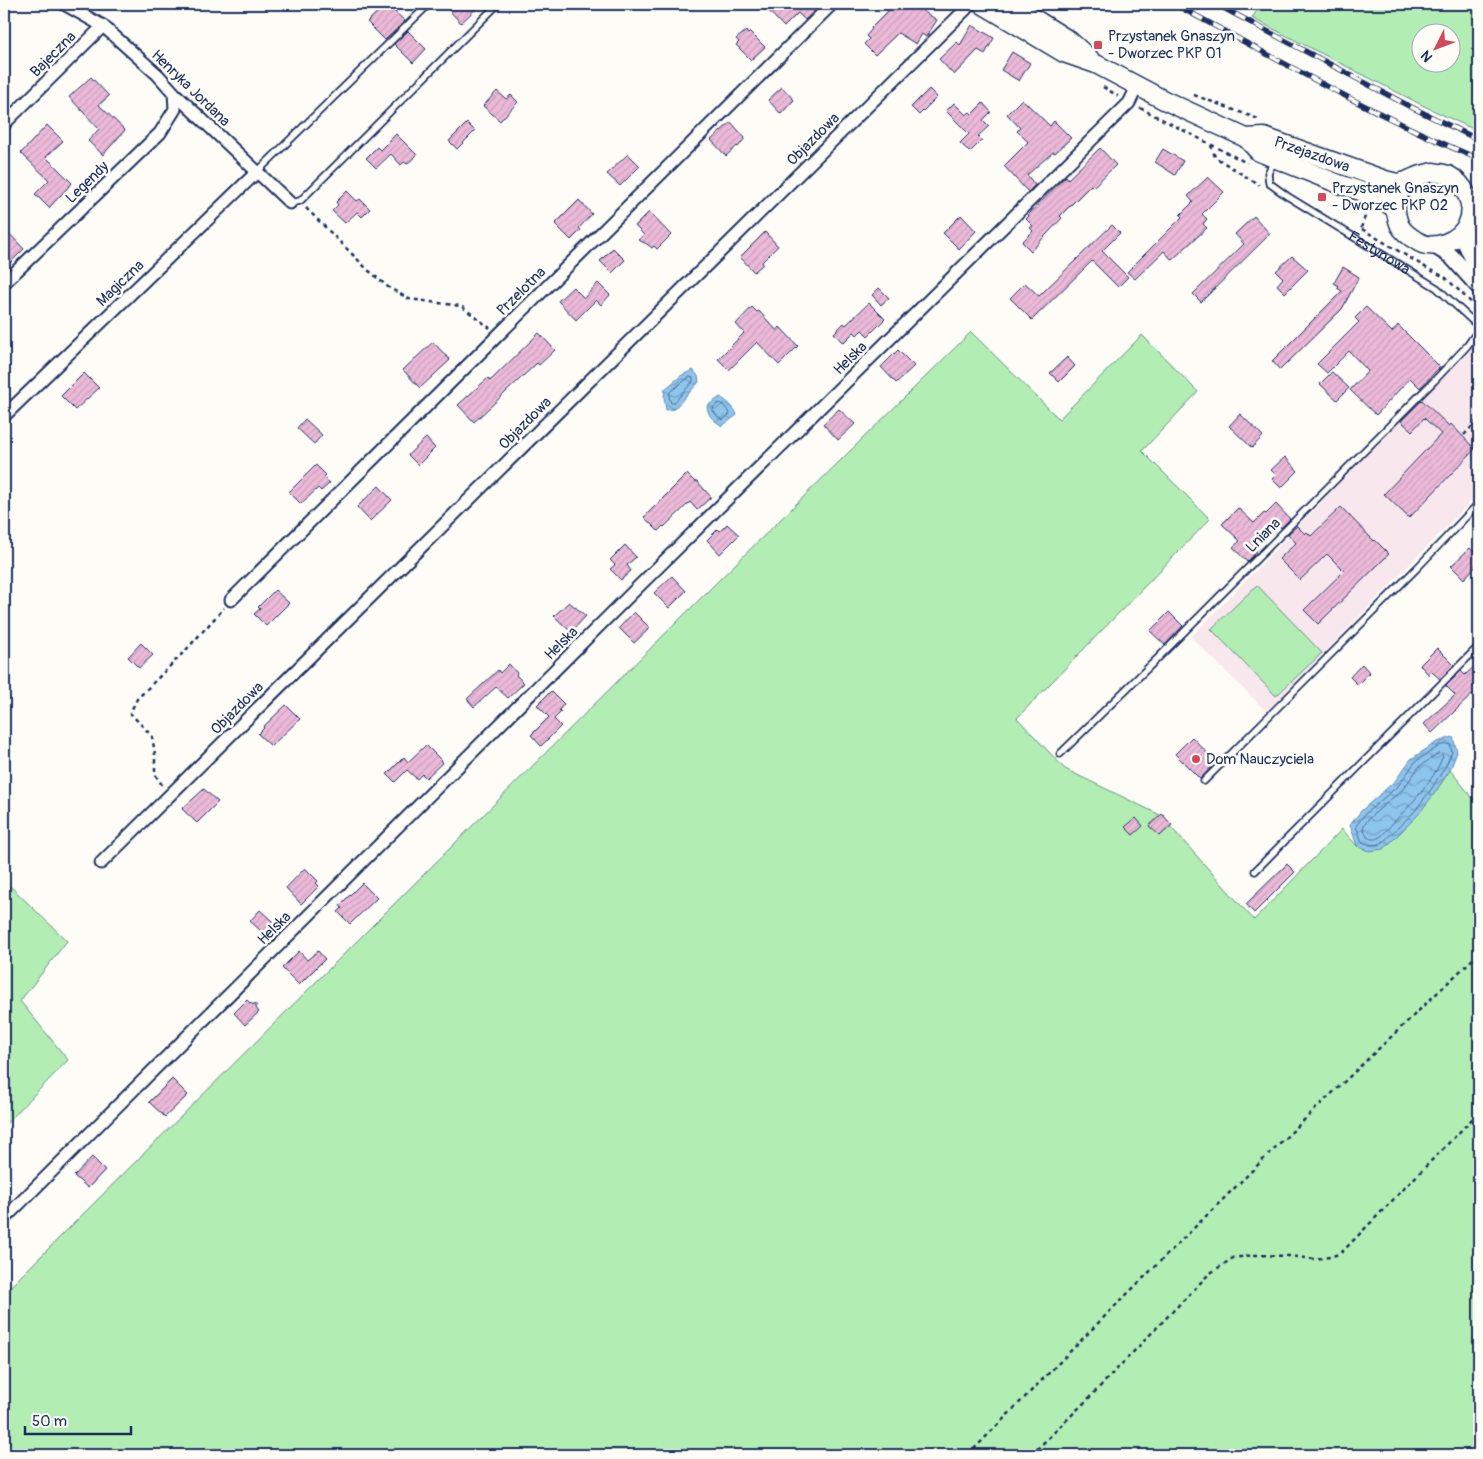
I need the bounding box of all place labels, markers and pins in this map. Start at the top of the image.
place label: Przystanek Gnaszyn - Dworzec PKP 01 [1108,27,1235,63]
marker: Przystanek Gnaszyn - Dworzec PKP 01 [1092,39,1104,51]
place label: Przystanek Gnaszyn - Dworzec PKP 02 [1332,179,1459,215]
marker: Przystanek Gnaszyn - Dworzec PKP 02 [1316,191,1328,203]
place label: Dom Nauczyciela [1206,750,1314,769]
marker: Dom Nauczyciela [1190,753,1202,765]

